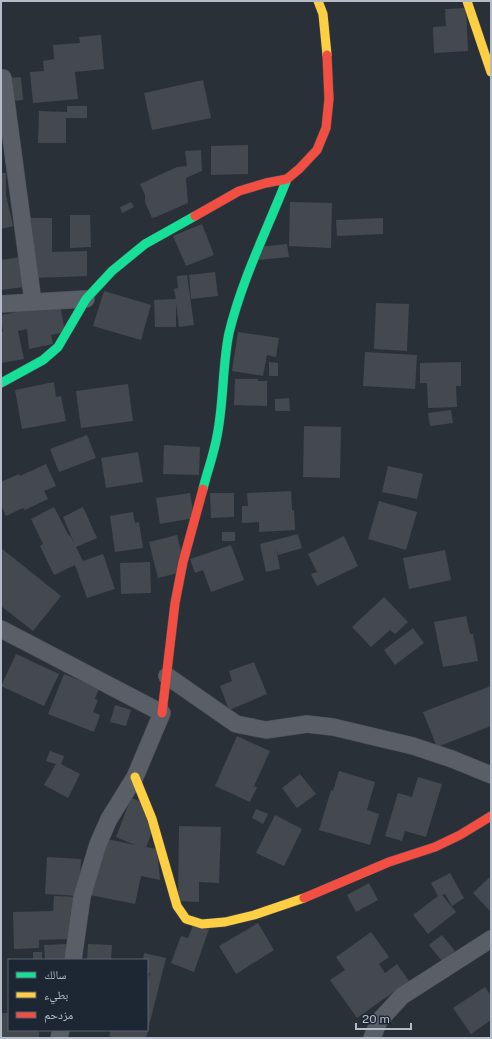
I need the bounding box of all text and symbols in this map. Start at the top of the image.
legend [8,959,148,1031]
text: سالك [44,968,66,982]
text: بطيء [44,988,68,1005]
scale bar [356,1005,411,1031]
text: مزدحم [44,1008,73,1023]
text: 20 m [362,1012,390,1026]

